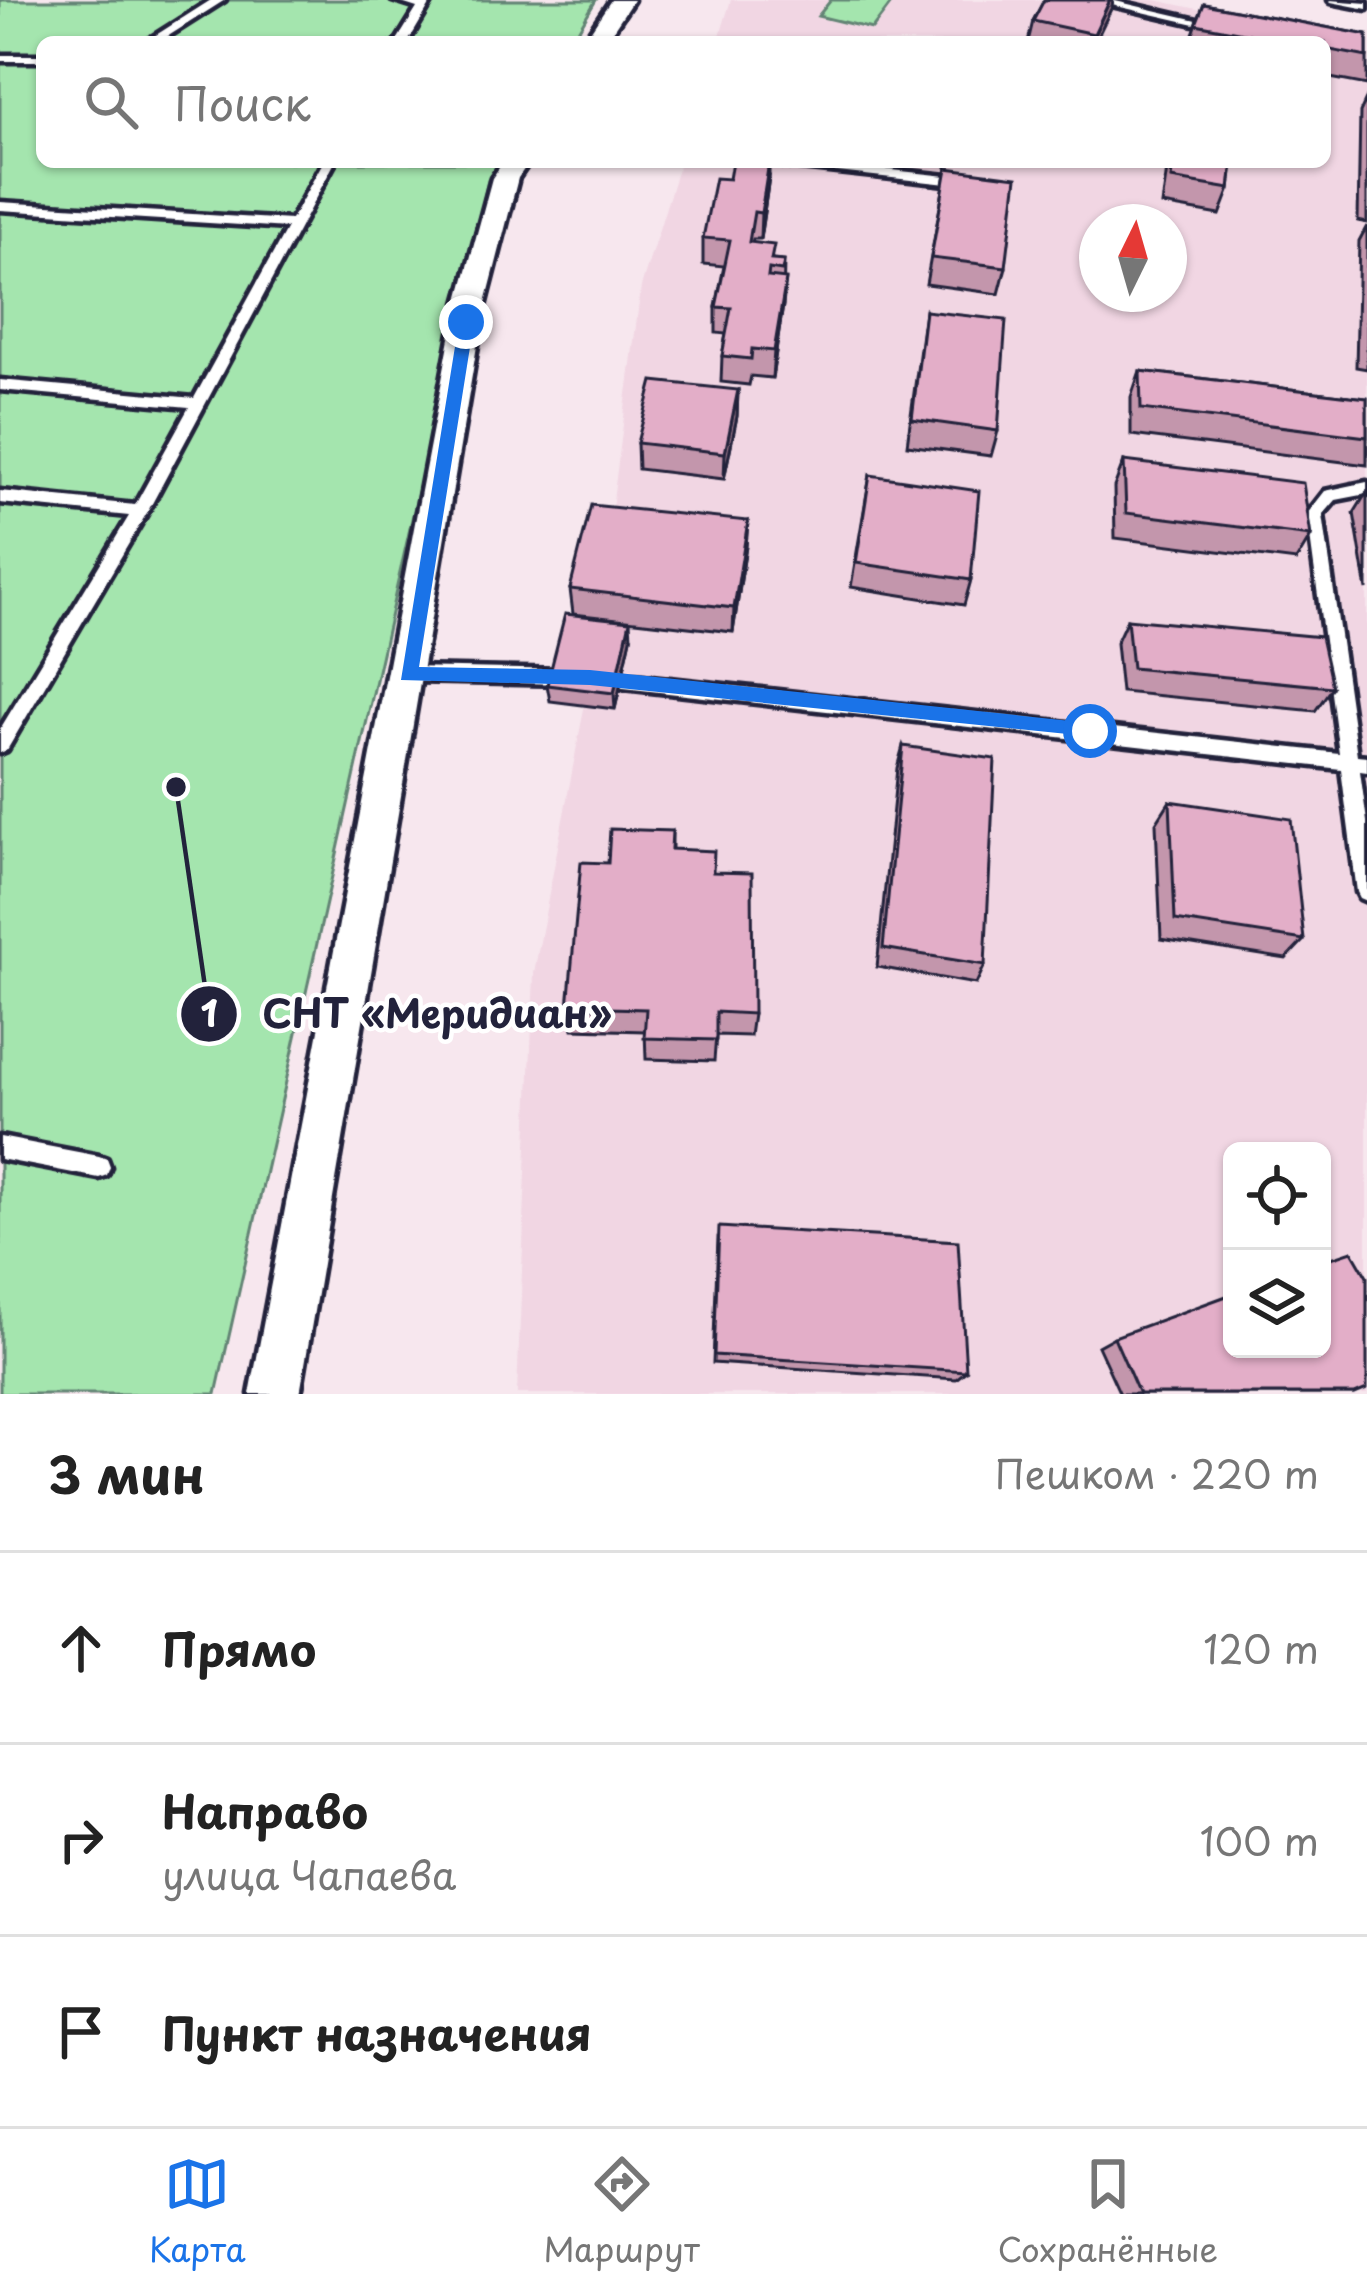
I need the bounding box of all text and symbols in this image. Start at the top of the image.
search box [36,36,1331,168]
text: Поиск [174,68,311,136]
icon: search [78,69,144,135]
north arrow [1079,204,1187,312]
route end [439,295,493,349]
route start [1063,704,1117,758]
callout: СНТ «Меридиан» [179,977,636,1052]
text: СНТ «Меридиан» [262,982,612,1041]
text: 1 [200,985,218,1039]
map controls [1223,1142,1331,1358]
button: locate [1223,1142,1331,1250]
button: layers [1223,1250,1331,1358]
text: 3 мин [48,1434,205,1511]
text: Пешком · 220 m [995,1443,1319,1502]
text: Прямо [162,1614,316,1682]
icon: ahead [48,1615,114,1681]
text: 120 m [1203,1618,1319,1677]
text: Направо [162,1776,368,1844]
icon: right [48,1807,114,1873]
text: 100 m [1200,1810,1319,1869]
text: улица Чапаева [162,1844,456,1903]
text: Пункт назначения [162,1998,592,2066]
icon: arrive [48,1999,114,2065]
tab: Карта [149,2151,246,2273]
tab: Маршрут [544,2151,700,2273]
tab: Сохранённые [997,2151,1218,2273]

